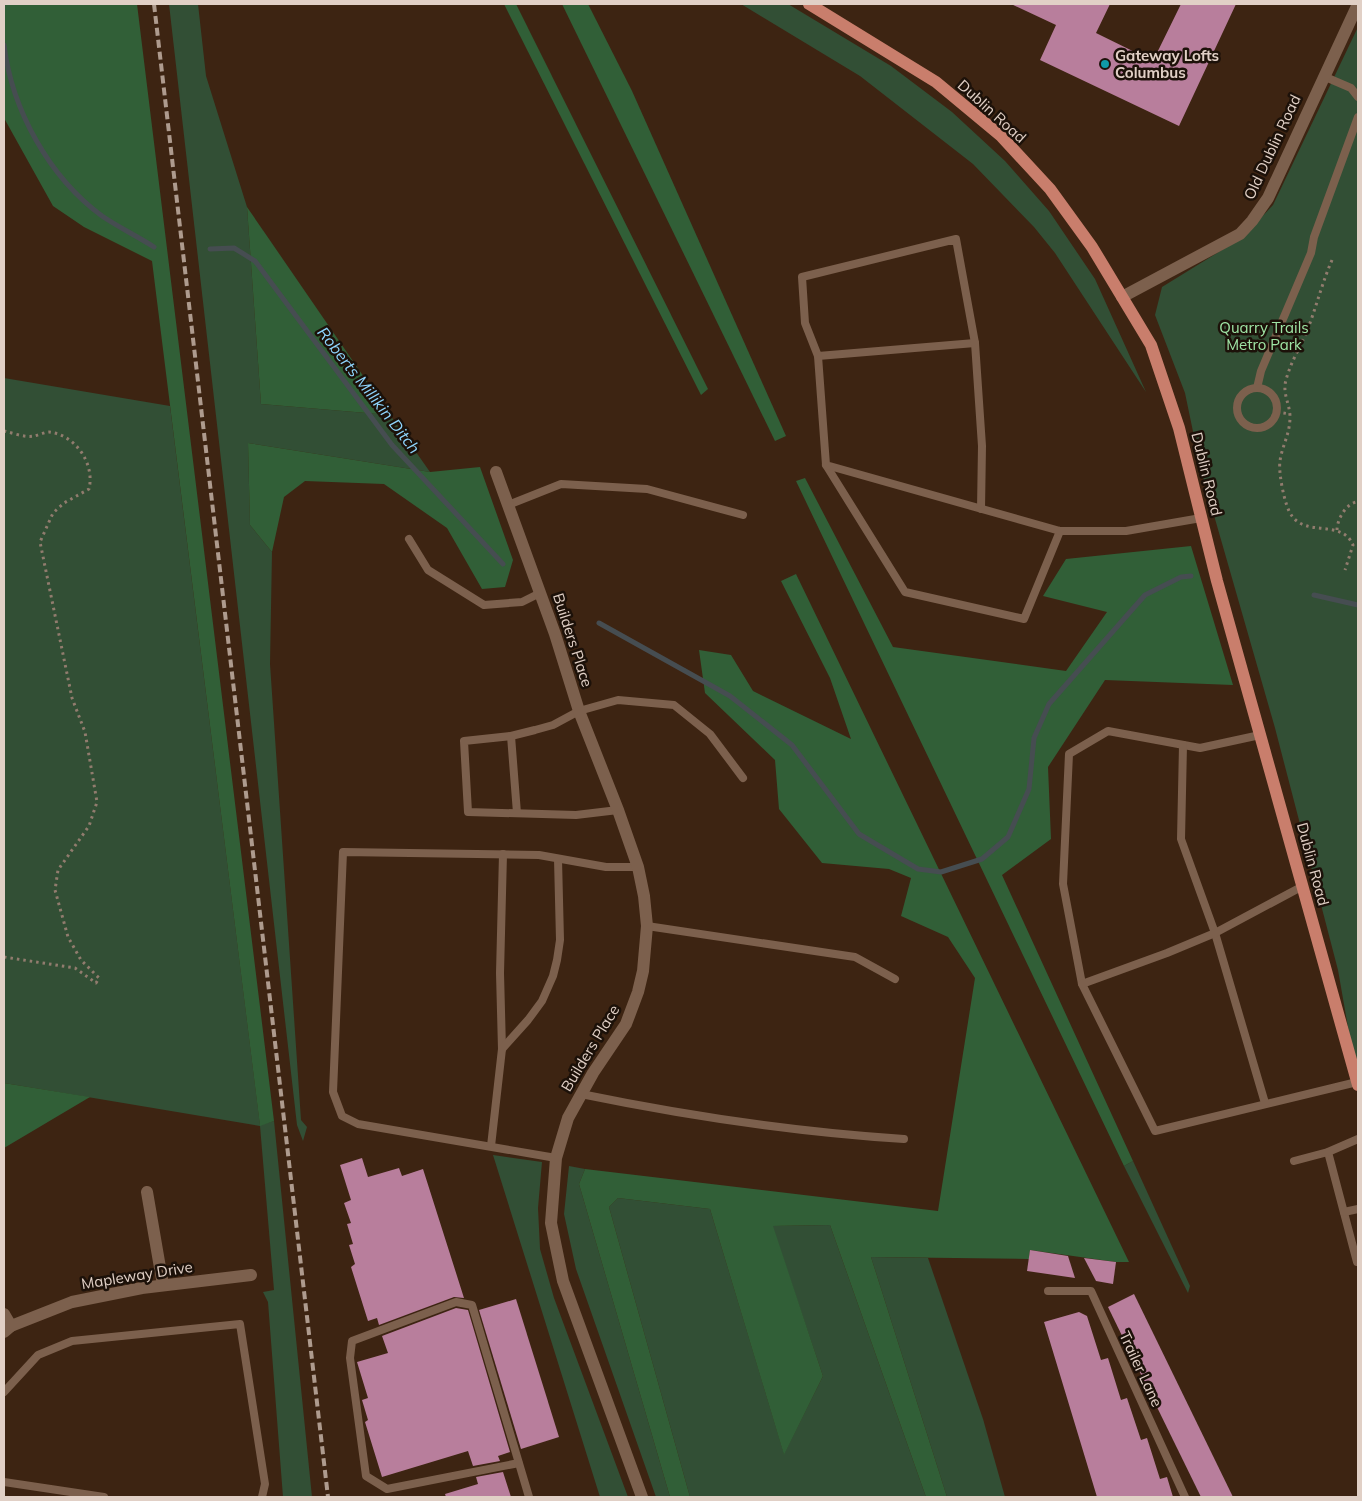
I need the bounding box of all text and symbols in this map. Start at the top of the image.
place label: Gateway Lofts Columbus [1115,46,1219,82]
marker: Gateway Lofts Columbus [1099,58,1111,70]
street label: Dublin Road [954,75,1030,147]
street label: Old Dublin Road [1239,92,1305,202]
park label: Quarry Trails Metro Park [1219,318,1309,354]
water label: Roberts Millikin Ditch [313,323,425,457]
street label: Dublin Road [1187,430,1227,518]
street label: Builders Place [549,591,597,689]
street label: Dublin Road [1293,820,1333,908]
street label: Builders Place [557,1001,623,1095]
street label: Mapleway Drive [80,1257,194,1293]
street label: Trailer Lane [1115,1328,1167,1410]

